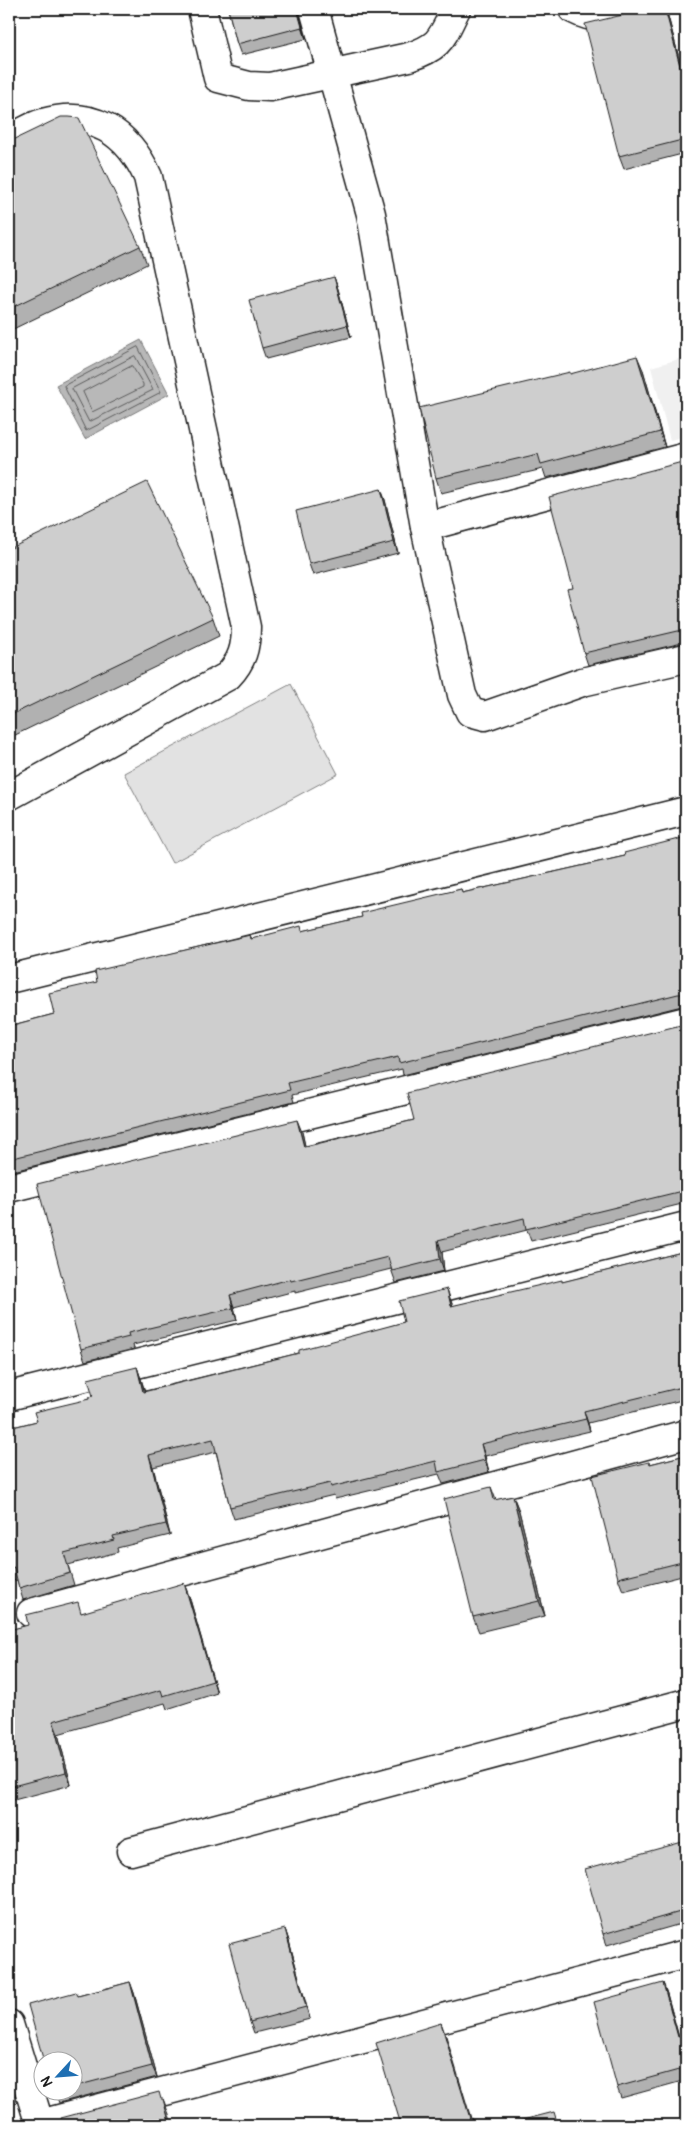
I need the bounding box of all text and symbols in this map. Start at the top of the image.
north arrow [32,2052,82,2102]
text: N [37,2073,56,2089]

